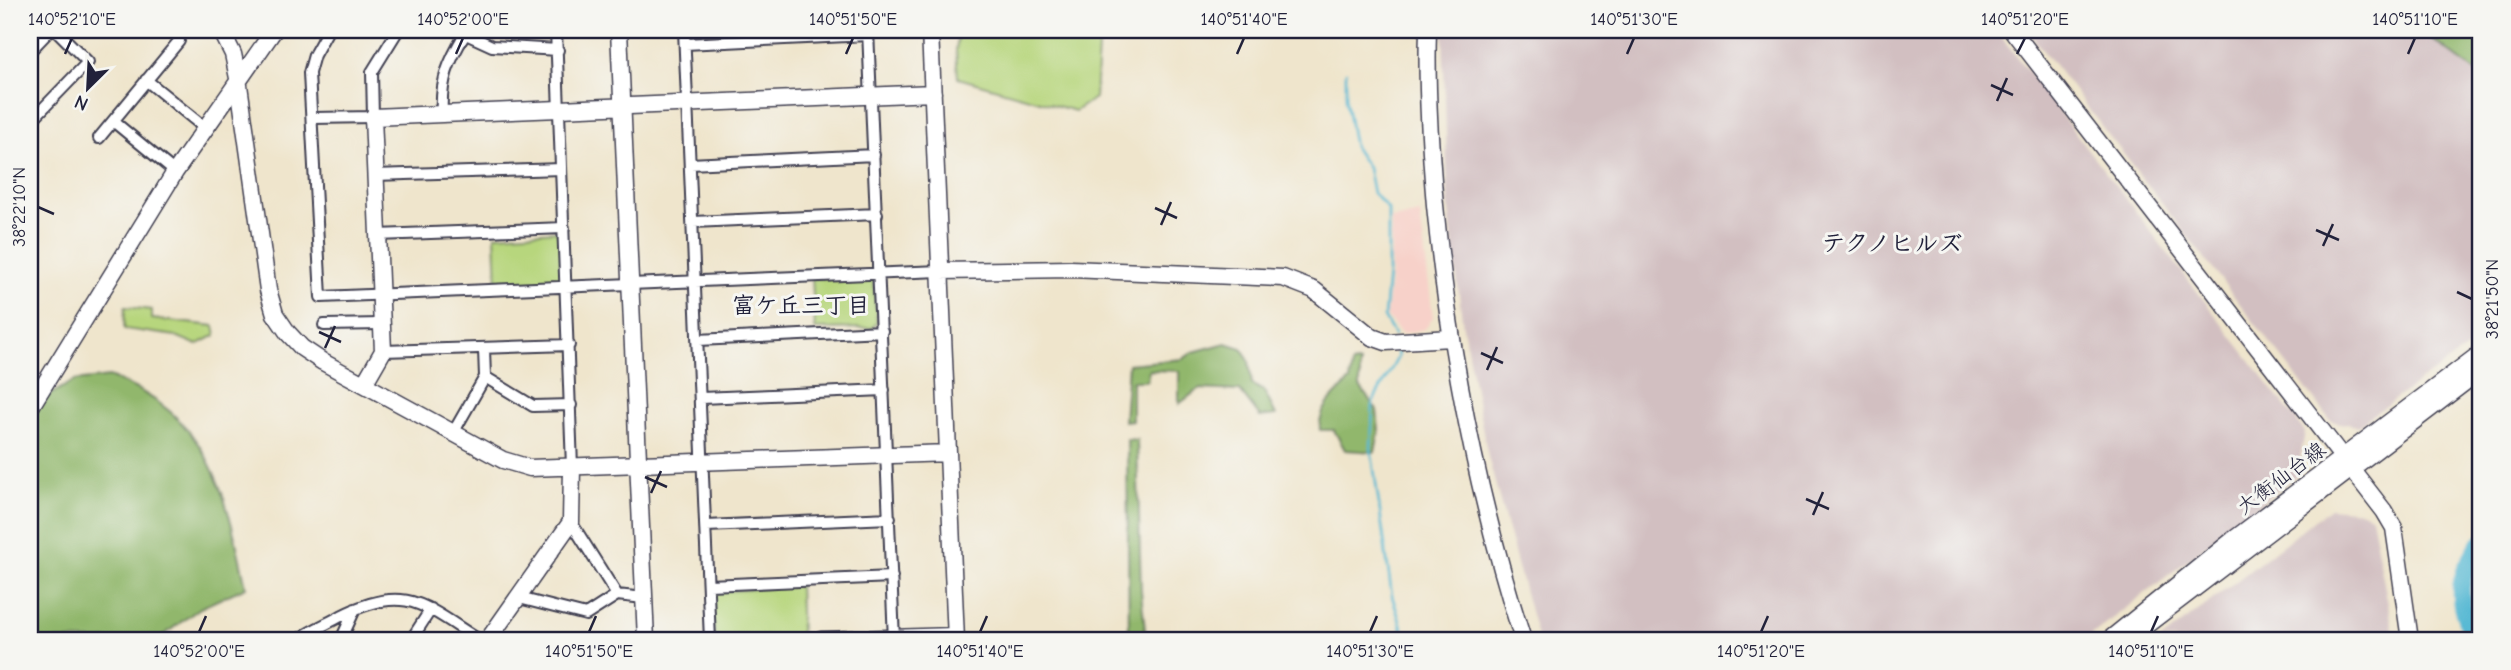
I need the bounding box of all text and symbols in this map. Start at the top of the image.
text: 140°52'10"E [28,9,116,30]
text: 140°52'00"E [417,9,509,30]
text: 140°51'50"E [809,9,897,30]
text: 140°51'40"E [1200,9,1288,30]
text: 140°51'30"E [1590,9,1678,30]
text: 140°51'20"E [1981,9,2069,30]
text: 140°51'10"E [2372,9,2458,30]
north arrow [52,52,122,122]
text: N [71,90,92,115]
text: 38°22'10"N [9,167,30,247]
district label: テクノヒルズ [1821,229,1963,257]
text: 38°21'50"N [2482,259,2503,339]
district label: 富ケ丘三丁目 [732,292,870,319]
street label: 大衡仙台線 [2232,437,2330,519]
text: 140°52'00"E [153,641,245,662]
text: 140°51'50"E [545,641,633,662]
text: 140°51'40"E [936,641,1024,662]
text: 140°51'30"E [1326,641,1414,662]
text: 140°51'20"E [1717,641,1805,662]
text: 140°51'10"E [2108,641,2194,662]

